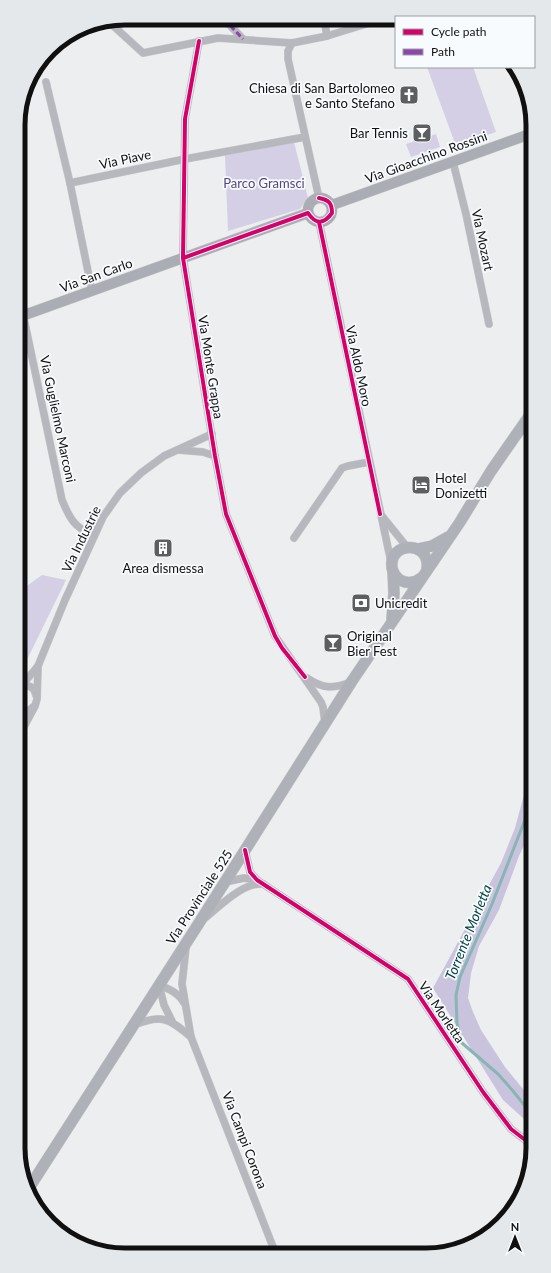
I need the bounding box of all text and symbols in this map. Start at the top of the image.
legend [395,16,535,68]
text: Cycle path [431,24,486,39]
text: Path [431,44,455,59]
place label: Chiesa di San Bartolomeo e Santo Stefano [249,80,395,111]
church icon: Chiesa di San Bartolomeo e Santo Stefano [398,84,420,106]
bar icon: Bar Tennis [411,122,433,144]
place label: Bar Tennis [350,125,408,141]
street label: Via Gioacchino Rossini [363,127,489,187]
street label: Via Piave [98,146,152,172]
park label: Parco Gramsci [223,175,305,191]
street label: Via Mozart [469,208,497,273]
street label: Via San Carlo [58,254,134,296]
street label: Via Monte Grappa [195,314,227,420]
street label: Via Aldo Moro [343,324,375,408]
street label: Via Guglielmo Marconi [37,354,79,484]
place label: Hotel Donizetti [435,470,487,501]
hotel icon: Hotel Donizetti [410,474,432,496]
street label: Via Industrie [58,503,104,575]
building icon: Area dismessa [152,537,174,559]
place label: Area dismessa [122,560,204,576]
bank icon: Unicredit [350,592,372,614]
place label: Unicredit [375,595,428,611]
place label: Original Bier Fest [347,628,397,659]
bar icon: Original Bier Fest [322,632,344,654]
street label: Via Provinciale 525 [162,847,236,947]
water label: Torrente Morletta [441,882,495,982]
street label: Via Morletta [416,978,468,1046]
street label: Via Campi Corona [219,1089,271,1191]
north arrow [495,1217,535,1257]
text: N [511,1220,519,1233]

